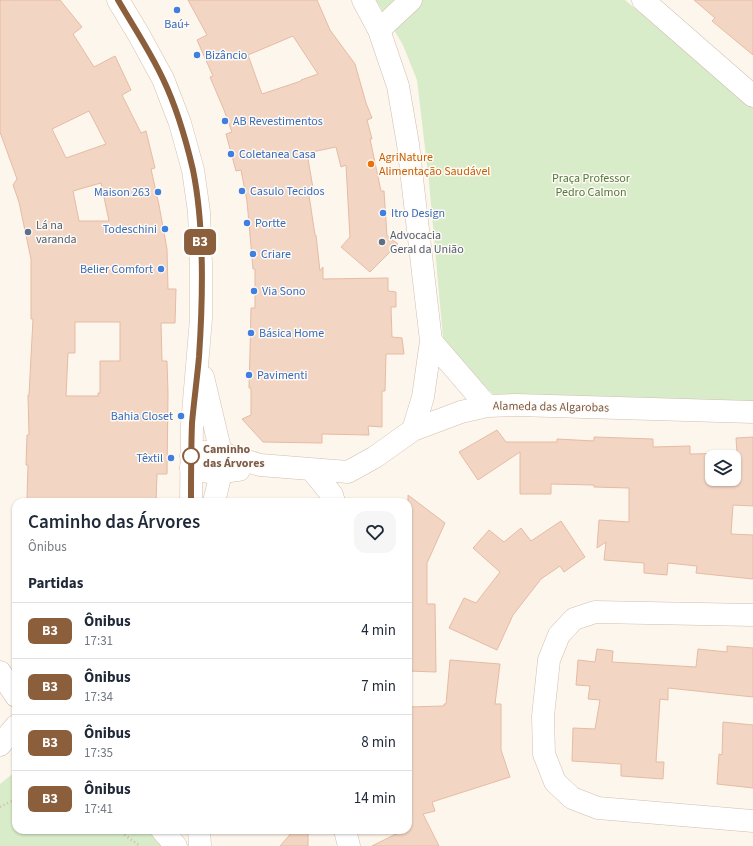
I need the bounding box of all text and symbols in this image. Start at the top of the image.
marker: Baú+ [172,5,182,15]
place label: Baú+ [164,16,190,33]
place label: Bizâncio [205,47,247,64]
marker: Bizâncio [192,50,202,60]
place label: AB Revestimentos [233,113,323,130]
marker: AB Revestimentos [220,116,230,126]
place label: Coletanea Casa [239,146,316,163]
marker: Coletanea Casa [226,149,236,159]
place label: AgriNature Alimentação Saudável [379,149,490,180]
marker: AgriNature Alimentação Saudável [366,159,376,169]
park label: Praça Professor Pedro Calmon [552,170,631,201]
place label: Casulo Tecidos [250,183,325,200]
place label: Maison 263 [94,184,150,201]
marker: Casulo Tecidos [237,186,247,196]
marker: Maison 263 [153,187,163,197]
place label: Itro Design [391,205,445,222]
marker: Itro Design [378,208,388,218]
place label: Portte [255,215,286,232]
place label: Lá na varanda [36,217,77,248]
marker: Portte [242,218,252,228]
place label: Todeschini [103,221,157,238]
marker: Todeschini [160,224,170,234]
marker: Lá na varanda [23,227,33,237]
place label: Advocacia Geral da União [390,227,464,258]
line badge: B3 [182,229,218,255]
text: B3 [192,232,208,252]
marker: Advocacia Geral da União [377,237,387,247]
place label: Criare [261,246,291,263]
marker: Criare [248,249,258,259]
place label: Belier Comfort [80,261,153,278]
marker: Belier Comfort [156,264,166,274]
place label: Via Sono [262,283,306,300]
marker: Via Sono [249,286,259,296]
place label: Básica Home [259,325,324,342]
marker: Básica Home [246,328,256,338]
place label: Pavimenti [257,367,307,384]
marker: Pavimenti [244,370,254,380]
street label: Alameda das Algarobas [493,397,609,417]
place label: Bahia Closet [111,408,173,425]
marker: Bahia Closet [176,411,186,421]
place label: Caminho das Árvores [203,441,265,472]
marker: Caminho das Árvores [182,447,200,465]
place label: Têxtil [136,450,163,467]
map controls [705,450,741,486]
button: layers [705,450,741,486]
marker: Têxtil [166,453,176,463]
text: Caminho das Árvores [28,509,200,536]
button: heart [354,511,396,553]
text: Ônibus [28,538,67,556]
text: Partidas [28,573,83,594]
text: Ônibus [84,611,131,632]
text: 4 min [361,620,396,641]
text: B3 [42,621,58,641]
text: 17:31 [84,632,113,650]
text: Ônibus [84,667,131,688]
text: 7 min [361,676,396,697]
text: B3 [42,677,58,697]
text: 17:34 [84,688,113,706]
text: Ônibus [84,723,131,744]
text: 8 min [361,732,396,753]
text: B3 [42,733,58,753]
text: 17:35 [84,744,113,762]
text: Ônibus [84,779,131,800]
text: 14 min [354,788,396,809]
text: B3 [42,789,58,809]
text: 17:41 [84,800,113,818]

